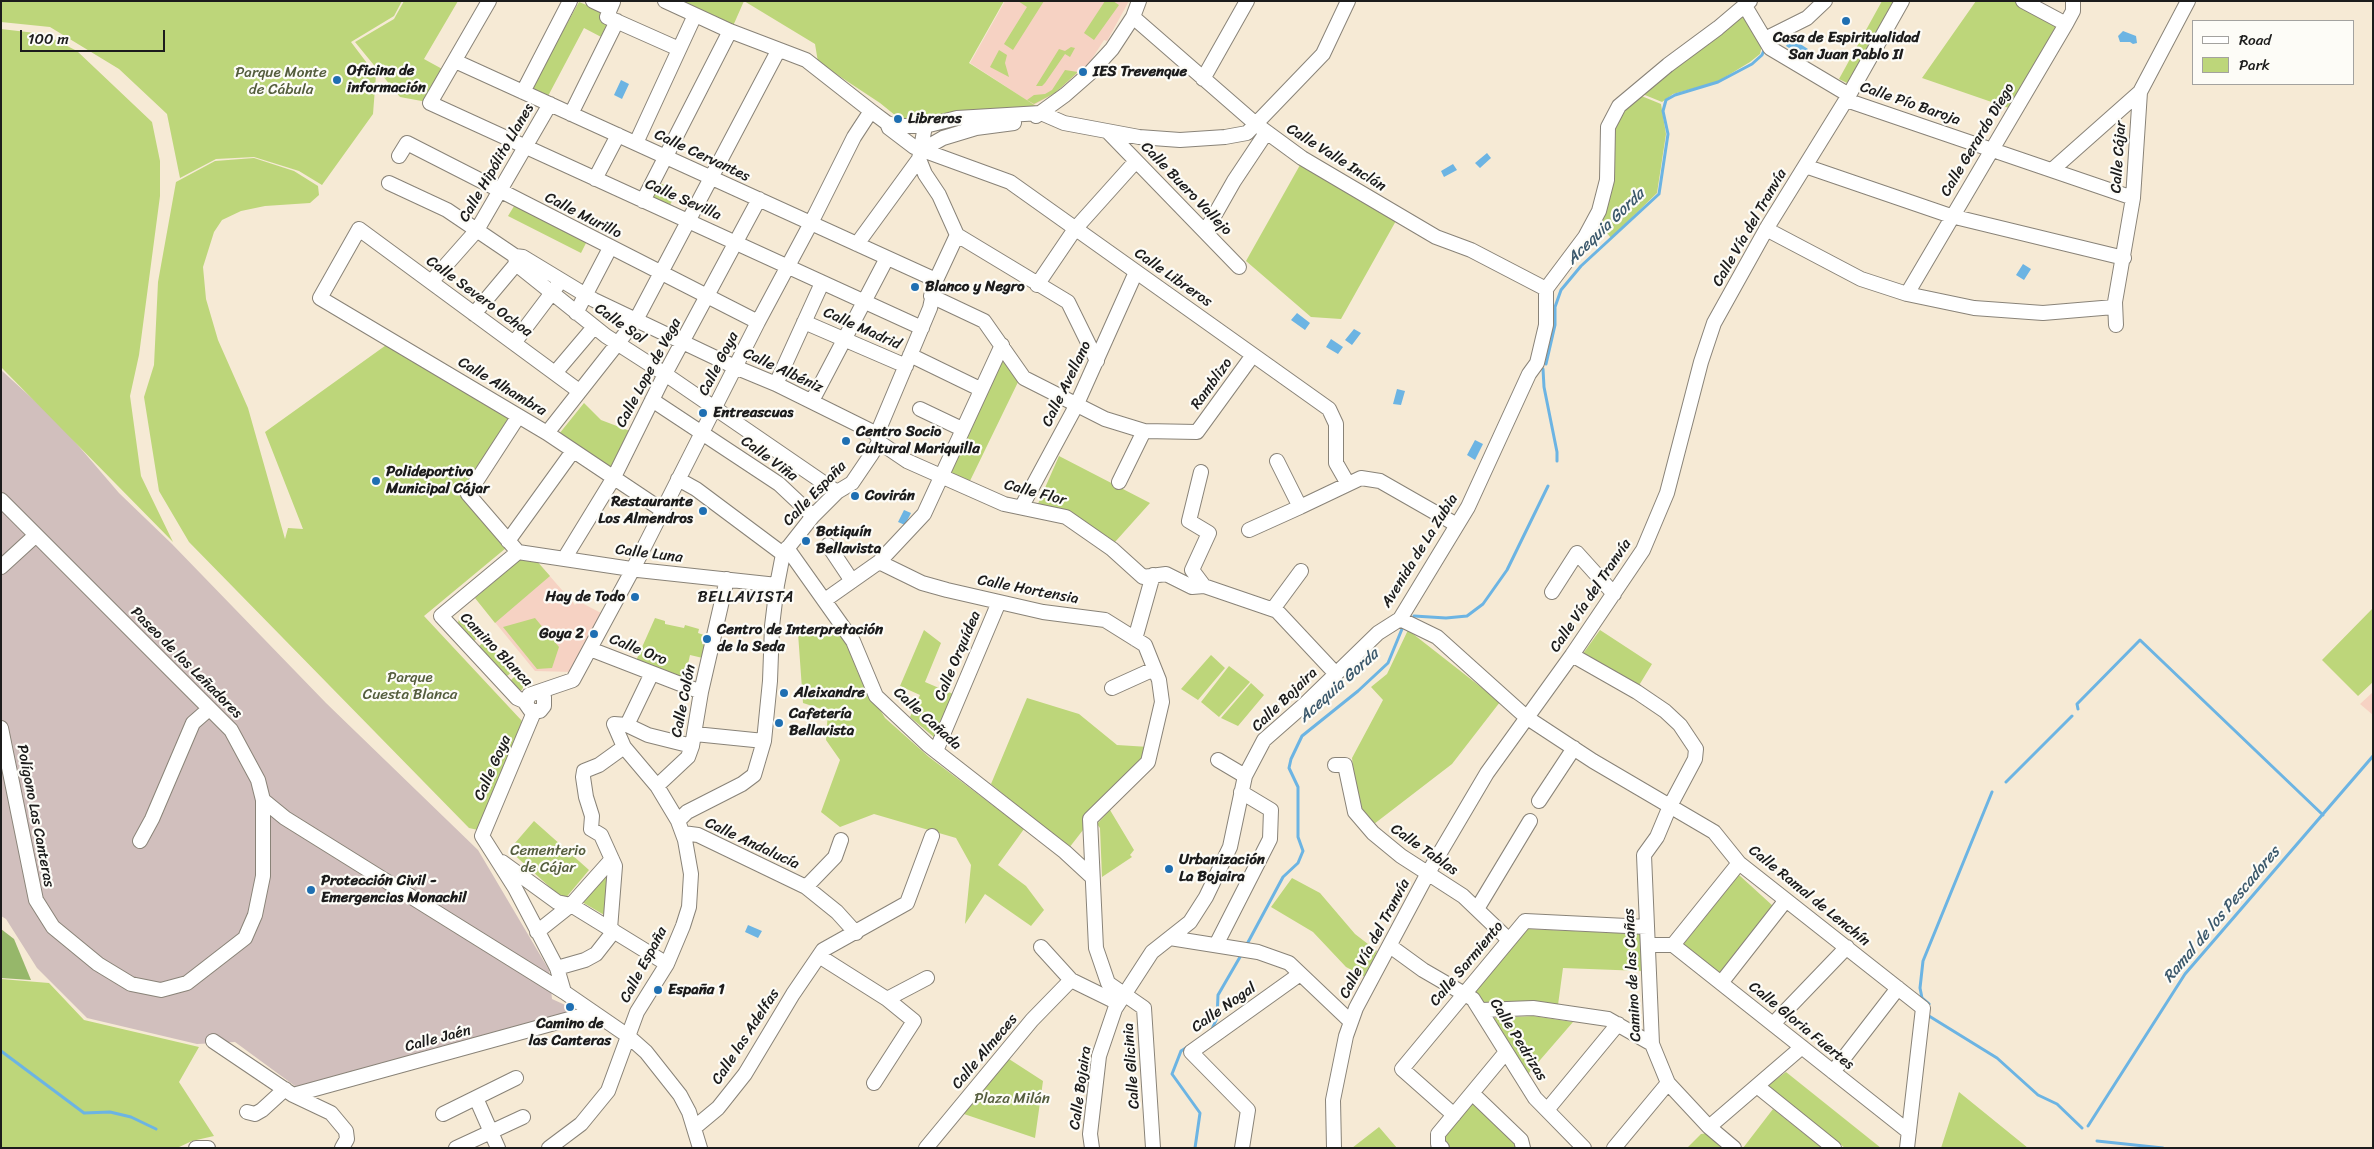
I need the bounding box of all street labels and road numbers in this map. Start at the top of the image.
street label: Calle Pío Baroja [1857,78,1963,130]
street label: Calle Gerardo Diego [1937,80,2019,200]
street label: Calle Hipólito Llanes [456,101,538,225]
street label: Calle Valle Inclán [1283,120,1389,196]
street label: Calle Cájar [2107,120,2131,194]
street label: Calle Cervantes [651,126,753,186]
street label: Calle Buero Vallejo [1137,138,1235,240]
street label: Calle Vía del Tranvía [1709,166,1791,290]
street label: Calle Sevilla [642,175,724,225]
street label: Calle Murillo [542,189,624,243]
street label: Calle Libreros [1131,245,1215,311]
street label: Calle Severo Ochoa [423,253,535,341]
street label: Calle Sol [591,300,649,348]
street label: Calle Madrid [820,304,904,354]
street label: Calle Lope de Vega [613,315,685,431]
street label: Calle Goya [695,329,743,399]
street label: Calle Avellano [1038,338,1096,430]
street label: Calle Albéniz [740,345,826,397]
street label: Calle Alhambra [455,354,549,420]
street label: Ramblizo [1187,355,1237,413]
street label: Calle Viña [737,432,801,486]
street label: Calle España [780,458,850,530]
street label: Calle Flor [1002,476,1068,510]
street label: Avenida de La Zubia [1378,491,1462,611]
street label: Calle Vía del Tranvía [1546,536,1636,656]
street label: Calle Luna [614,541,684,567]
street label: Calle Hortensia [976,571,1080,609]
street label: Paseo de los Leñadores [126,603,246,723]
street label: Camino Blanca [456,609,536,691]
street label: Calle Orquídea [931,609,985,703]
street label: Calle Oro [607,630,669,670]
street label: Calle Colón [668,663,700,739]
street label: Calle Bojaira [1248,664,1322,736]
street label: Calle Cañada [889,684,965,754]
street label: Calle Goya [471,733,515,803]
street label: Polígono Las Canteras [12,743,58,889]
street label: Calle Andalucía [702,814,802,874]
street label: Calle Tablas [1387,820,1461,880]
street label: Calle Ramal de Lenchín [1745,842,1873,950]
street label: Calle Vía del Tranvía [1336,876,1414,1002]
street label: Camino de las Cañas [1621,908,1645,1042]
street label: Calle Sarmiento [1426,918,1508,1010]
street label: Calle España [616,924,672,1006]
street label: Calle Gloria Fuertes [1745,978,1857,1074]
street label: Calle Nogal [1188,979,1260,1037]
street label: Calle las Adelfas [708,986,784,1088]
street label: Calle Pedrizas [1486,996,1550,1084]
street label: Calle Almeces [948,1011,1022,1093]
street label: Calle Jaén [403,1022,473,1056]
street label: Calle Glicinia [1120,1022,1144,1110]
street label: Calle Bojaira [1066,1045,1096,1131]

